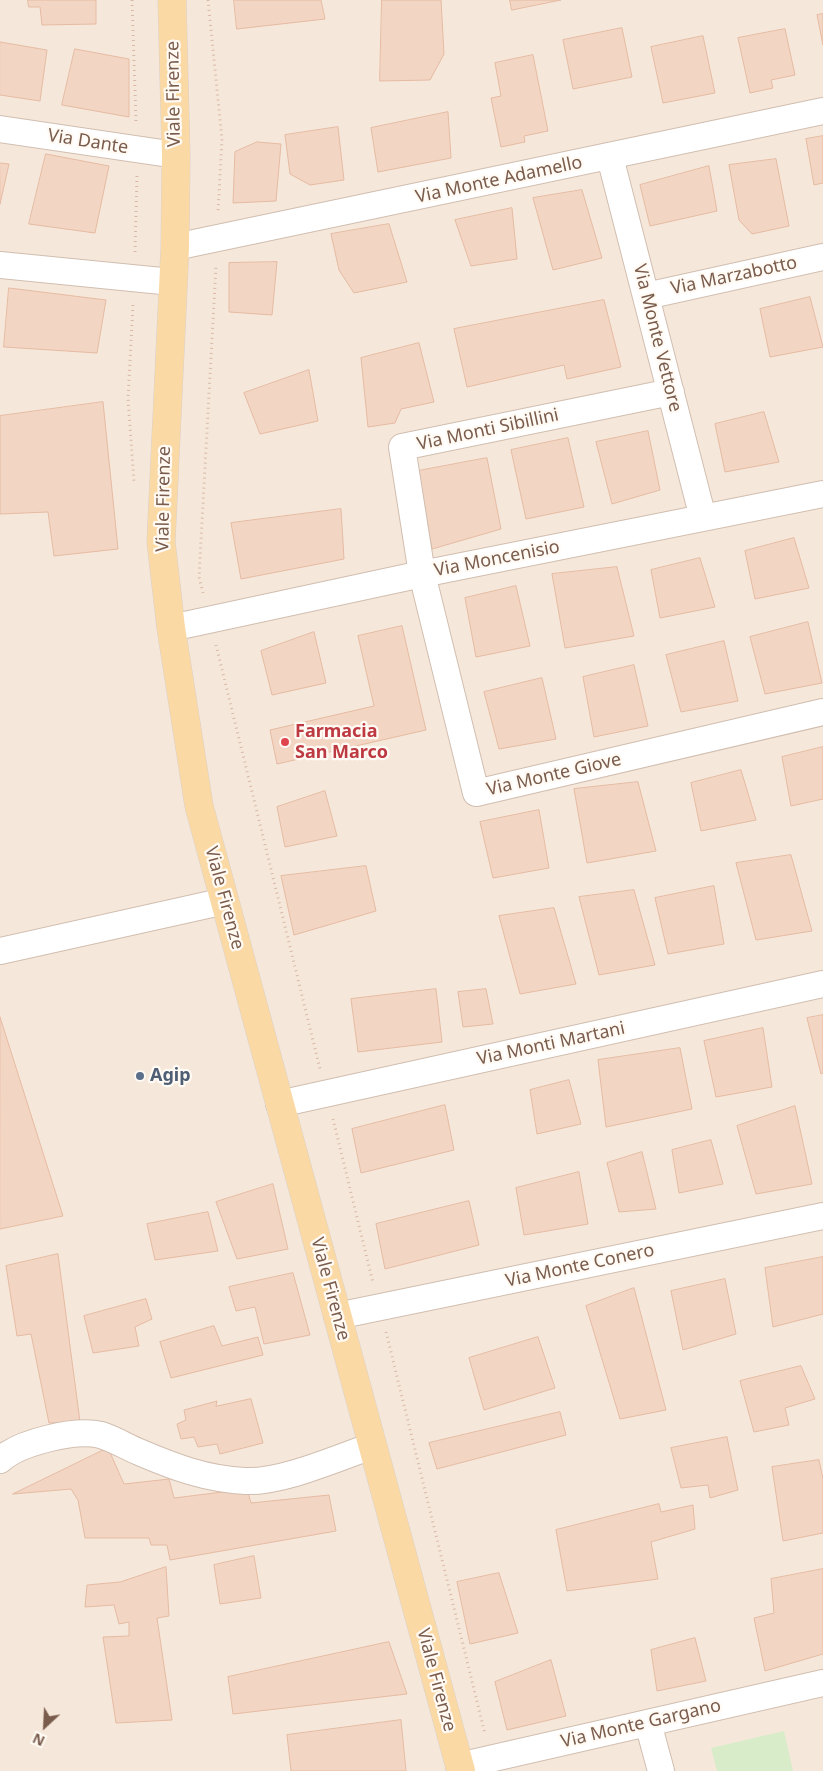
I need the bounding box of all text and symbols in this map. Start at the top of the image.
street label: Viale Firenze [162,41,186,147]
street label: Via Dante [46,125,130,159]
street label: Via Monte Adamello [414,152,584,208]
street label: Via Marzabotto [669,252,799,300]
street label: Via Monte Vettore [628,262,686,414]
street label: Via Monti Sibillini [415,404,561,456]
street label: Viale Firenze [152,446,176,552]
street label: Via Moncenisio [432,536,562,582]
place label: Farmacia San Marco [295,721,388,764]
marker: Farmacia San Marco [279,736,291,748]
street label: Via Monte Giove [485,749,623,801]
street label: Viale Firenze [200,844,248,952]
street label: Via Monti Martani [475,1018,627,1070]
place label: Agip [150,1065,191,1087]
marker: Agip [134,1070,146,1082]
street label: Viale Firenze [306,1235,354,1343]
street label: Via Monte Conero [504,1240,656,1292]
street label: Viale Firenze [412,1626,460,1734]
street label: Via Monte Gargano [559,1695,723,1753]
north arrow [20,1701,70,1751]
text: N [29,1729,48,1751]

